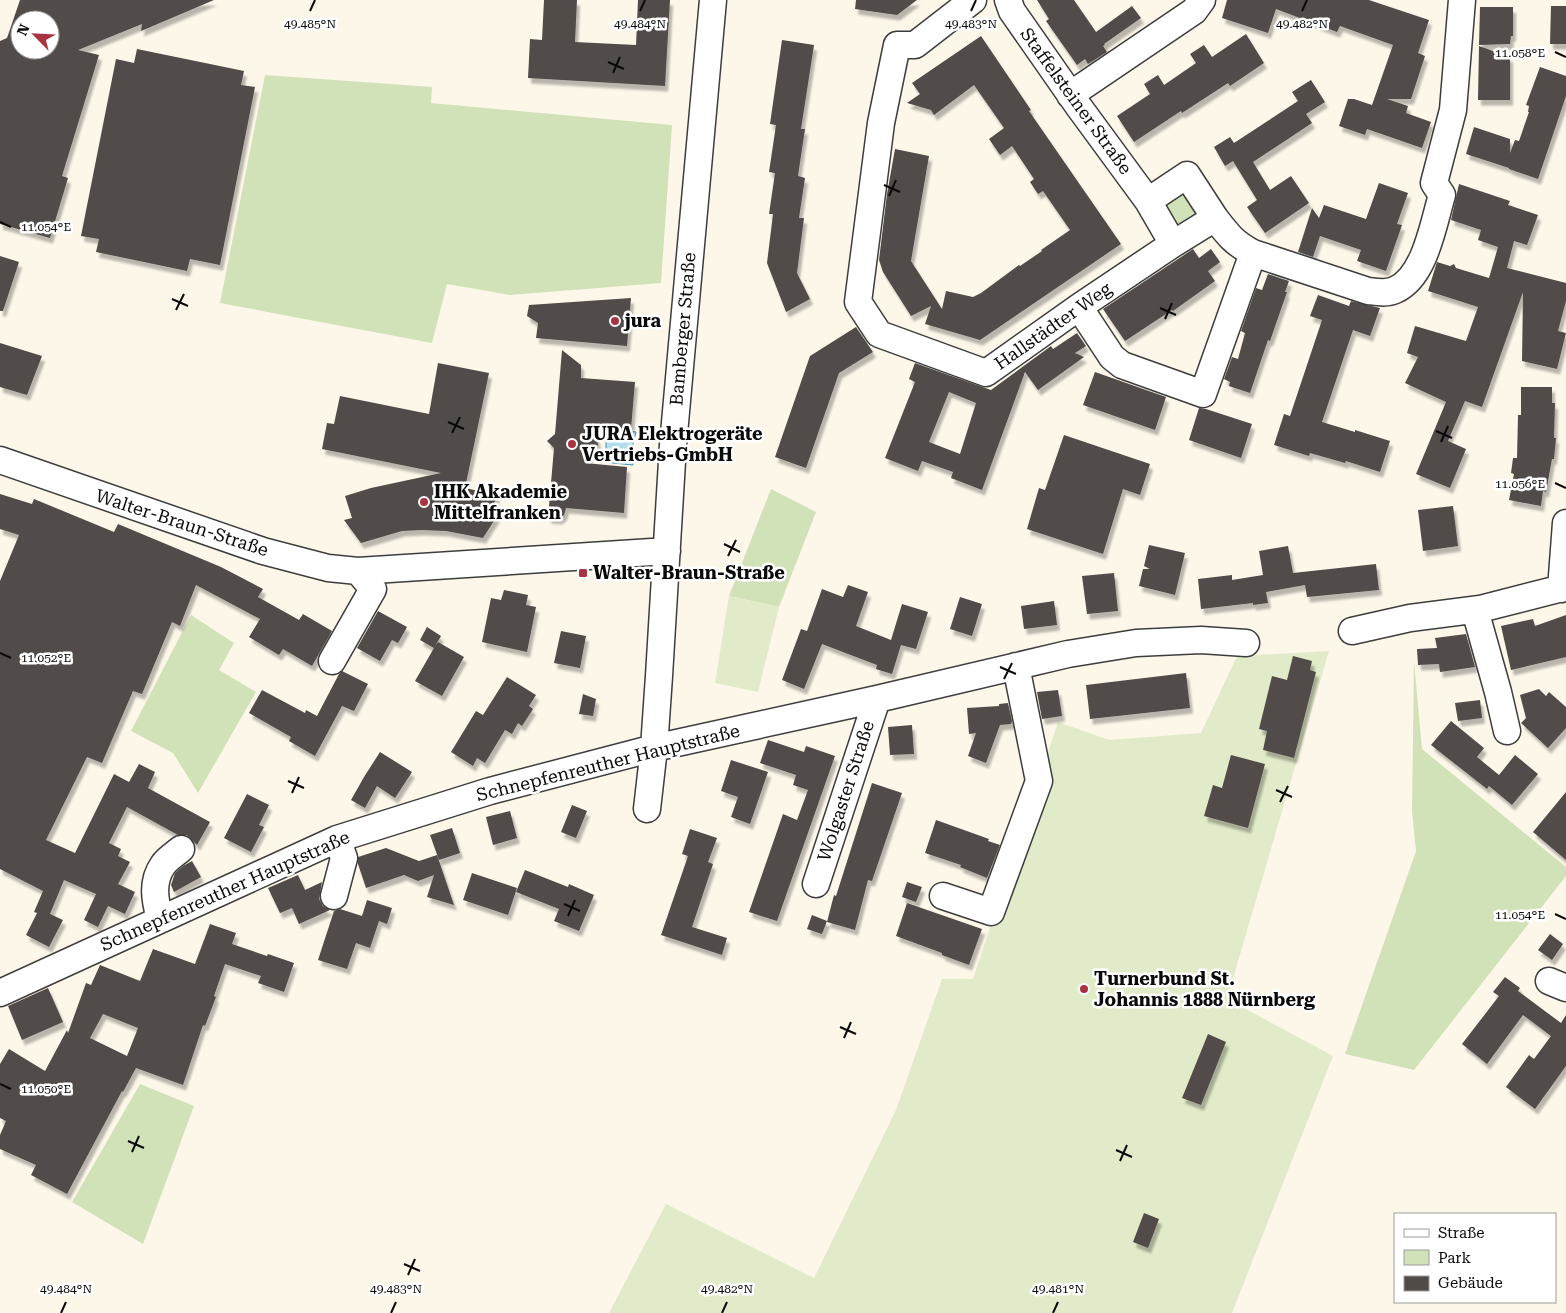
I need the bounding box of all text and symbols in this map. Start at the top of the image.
north arrow [10,10,60,60]
text: 49.485°N [284,17,336,31]
text: 49.484°N [614,17,666,31]
text: 49.483°N [945,17,997,31]
text: 49.482°N [1276,17,1328,31]
text: N [14,21,33,38]
street label: Staffelsteiner Straße [1016,23,1137,178]
text: 11.058°E [1495,46,1545,60]
text: 11.054°E [21,220,71,234]
street label: Bamberger Straße [665,251,700,407]
street label: Hallstädter Weg [990,277,1116,374]
place label: jura [623,310,661,331]
marker: jura [609,315,621,327]
place label: JURA Elektrogeräte Vertriebs-GmbH [582,423,763,465]
marker: JURA Elektrogeräte Vertriebs-GmbH [566,438,578,450]
text: 11.056°E [1495,477,1545,491]
place label: IHK Akademie Mittelfranken [434,481,567,523]
street label: Walter-Braun-Straße [93,485,271,560]
marker: IHK Akademie Mittelfranken [418,496,430,508]
place label: Walter-Braun-Straße [593,562,785,583]
marker: Walter-Braun-Straße [577,567,589,579]
text: 11.052°E [21,651,71,665]
street label: Wolgaster Straße [813,718,878,864]
street label: Schnepfenreuther Hauptstraße [474,720,742,805]
street label: Schnepfenreuther Hauptstraße [97,826,353,955]
text: 11.054°E [1495,908,1545,922]
place label: Turnerbund St. Johannis 1888 Nürnberg [1094,968,1316,1010]
marker: Turnerbund St. Johannis 1888 Nürnberg [1078,983,1090,995]
text: 11.050°E [21,1082,71,1096]
legend [1394,1213,1556,1303]
text: Straße [1438,1224,1485,1242]
text: Park [1438,1249,1472,1267]
text: Gebäude [1438,1274,1503,1292]
text: 49.484°N [40,1282,92,1296]
text: 49.483°N [370,1282,422,1296]
text: 49.482°N [701,1282,753,1296]
text: 49.481°N [1032,1282,1084,1296]

